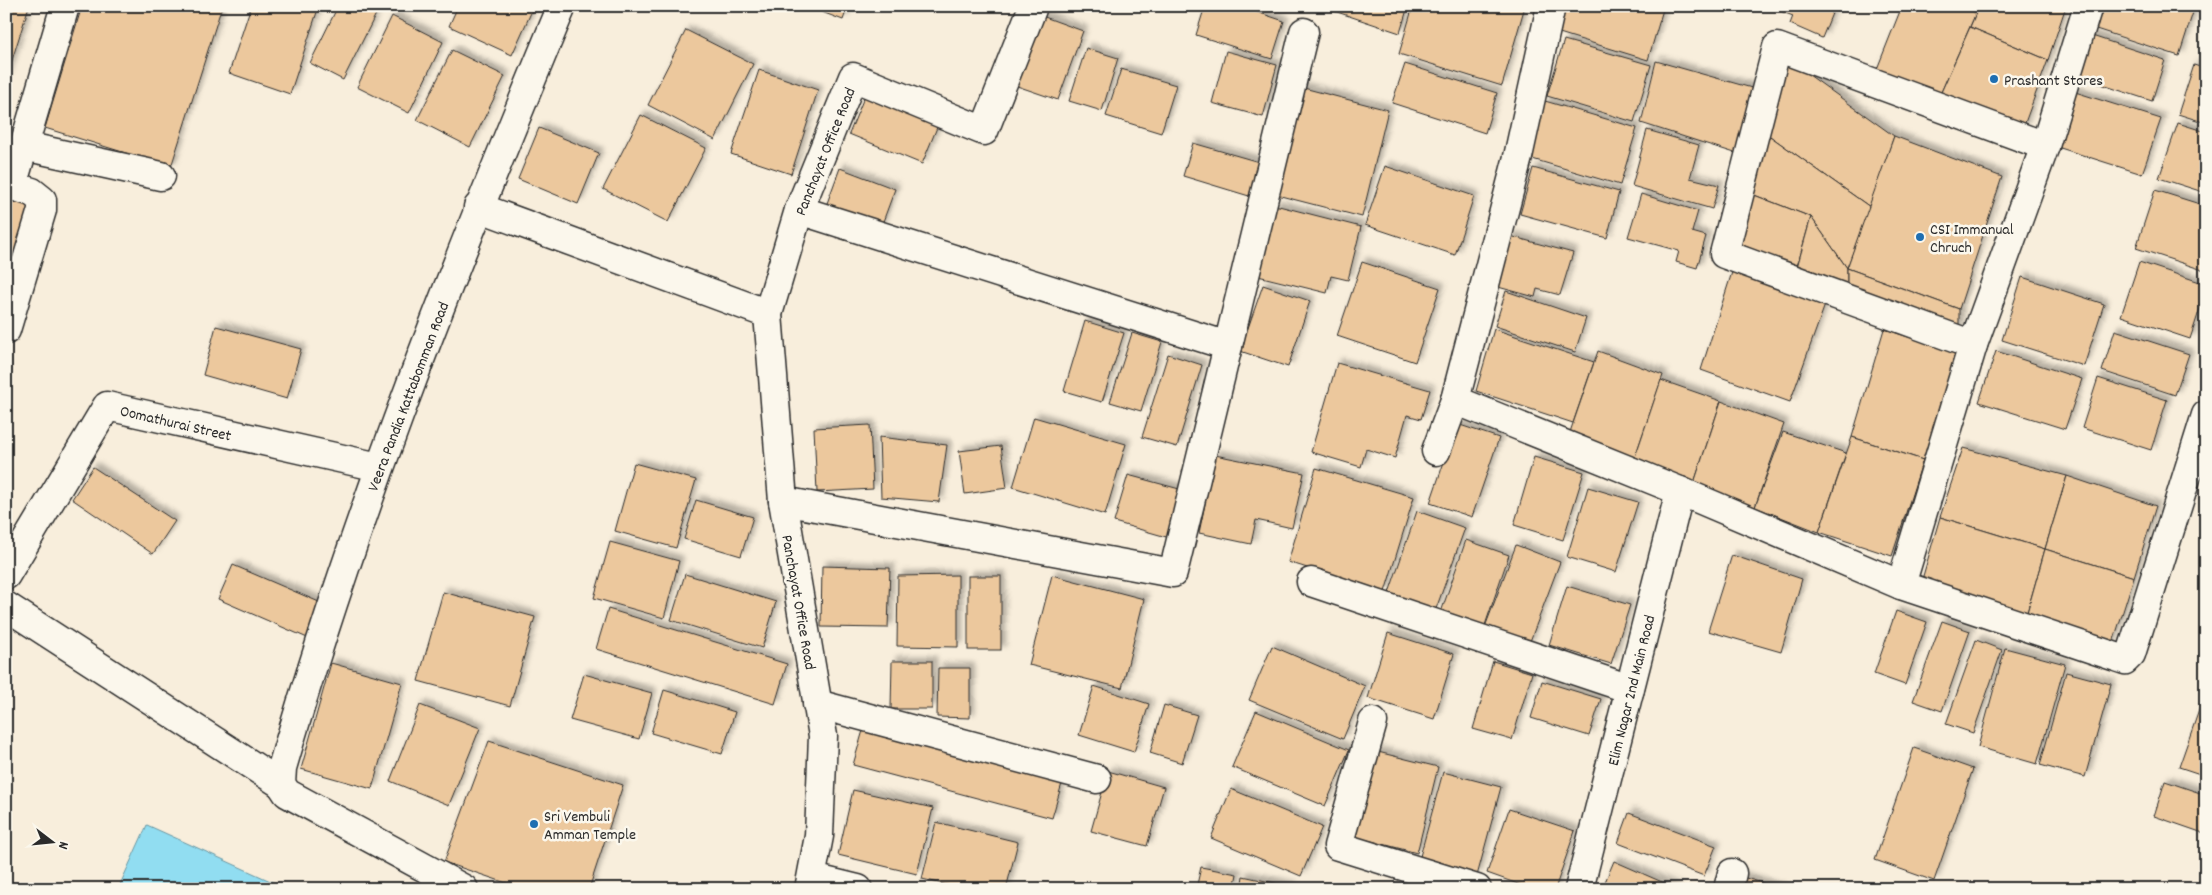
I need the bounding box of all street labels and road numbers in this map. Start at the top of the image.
street label: Panchayat Office Road [790,84,863,220]
street label: Veera Pandia Kattabomman Road [363,299,456,495]
street label: Oomathurai Street [117,400,234,448]
street label: Panchayat Office Road [774,533,821,672]
street label: Elim Nagar 2nd Main Road [1603,613,1662,768]

